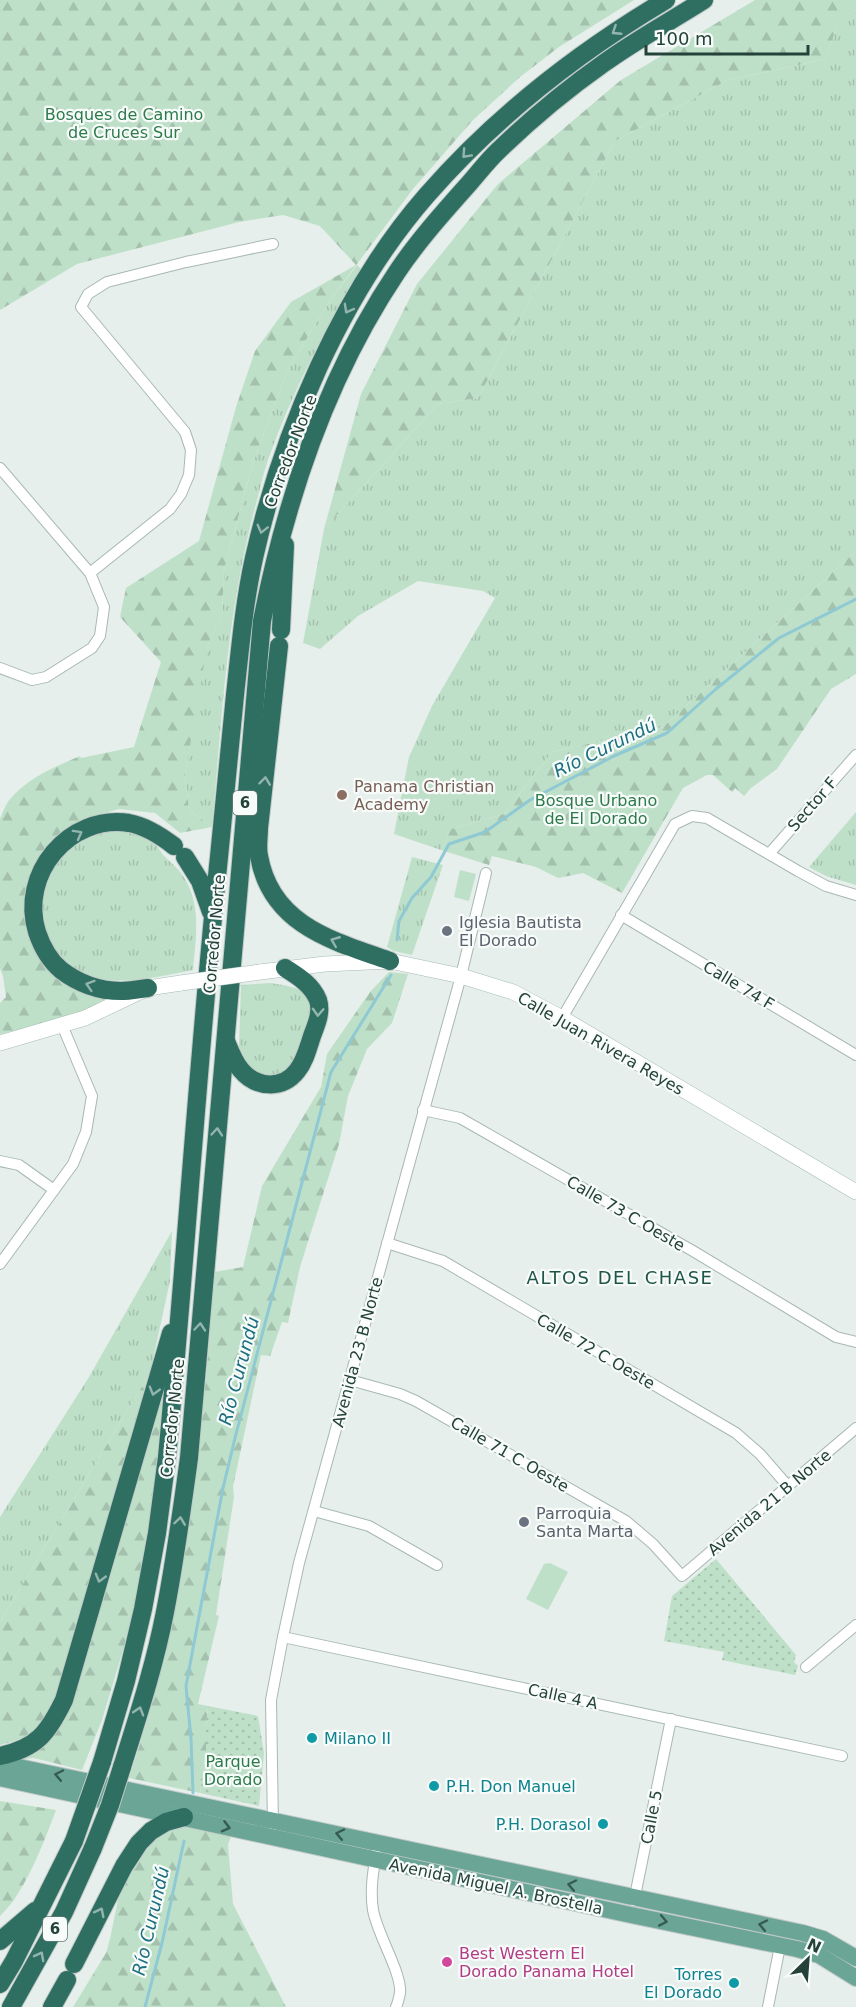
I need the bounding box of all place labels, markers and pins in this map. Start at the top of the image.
place label: Panama Christian Academy [354,777,495,814]
marker: Panama Christian Academy [335,788,349,802]
place label: Iglesia Bautista El Dorado [459,913,582,950]
marker: Iglesia Bautista El Dorado [440,924,454,938]
place label: Parroquia Santa Marta [536,1504,634,1541]
marker: Parroquia Santa Marta [517,1515,531,1529]
place label: Milano II [324,1729,391,1748]
marker: Milano II [305,1731,319,1745]
place label: P.H. Don Manuel [446,1777,576,1796]
marker: P.H. Don Manuel [427,1779,441,1793]
place label: P.H. Dorasol [496,1815,591,1834]
marker: P.H. Dorasol [596,1817,610,1831]
place label: Best Western El Dorado Panama Hotel [459,1944,634,1981]
marker: Best Western El Dorado Panama Hotel [440,1955,454,1969]
place label: Torres El Dorado [644,1965,722,2002]
marker: Torres El Dorado [727,1976,741,1990]

